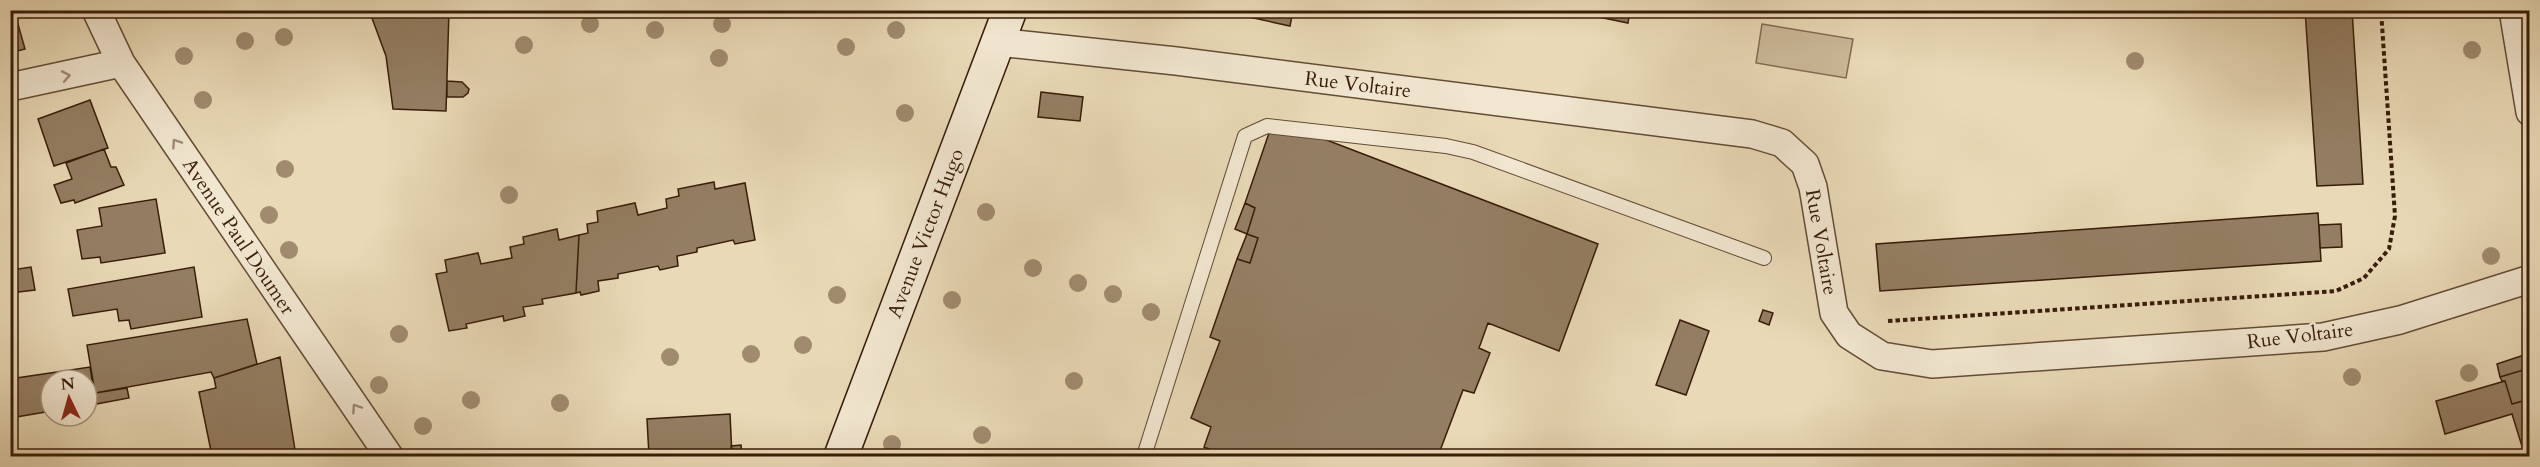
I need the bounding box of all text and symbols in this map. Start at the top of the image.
street label: Rue Voltaire [1303,65,1413,104]
one-way arrow [61,70,71,83]
one-way arrow [172,138,183,149]
street label: Avenue Victor Hugo [881,145,970,322]
street label: Avenue Paul Doumer [176,153,301,320]
street label: Rue Voltaire [1799,187,1844,297]
street label: Rue Voltaire [2245,316,2355,355]
north arrow [39,368,99,428]
text: N [60,372,76,396]
one-way arrow [352,404,363,415]

